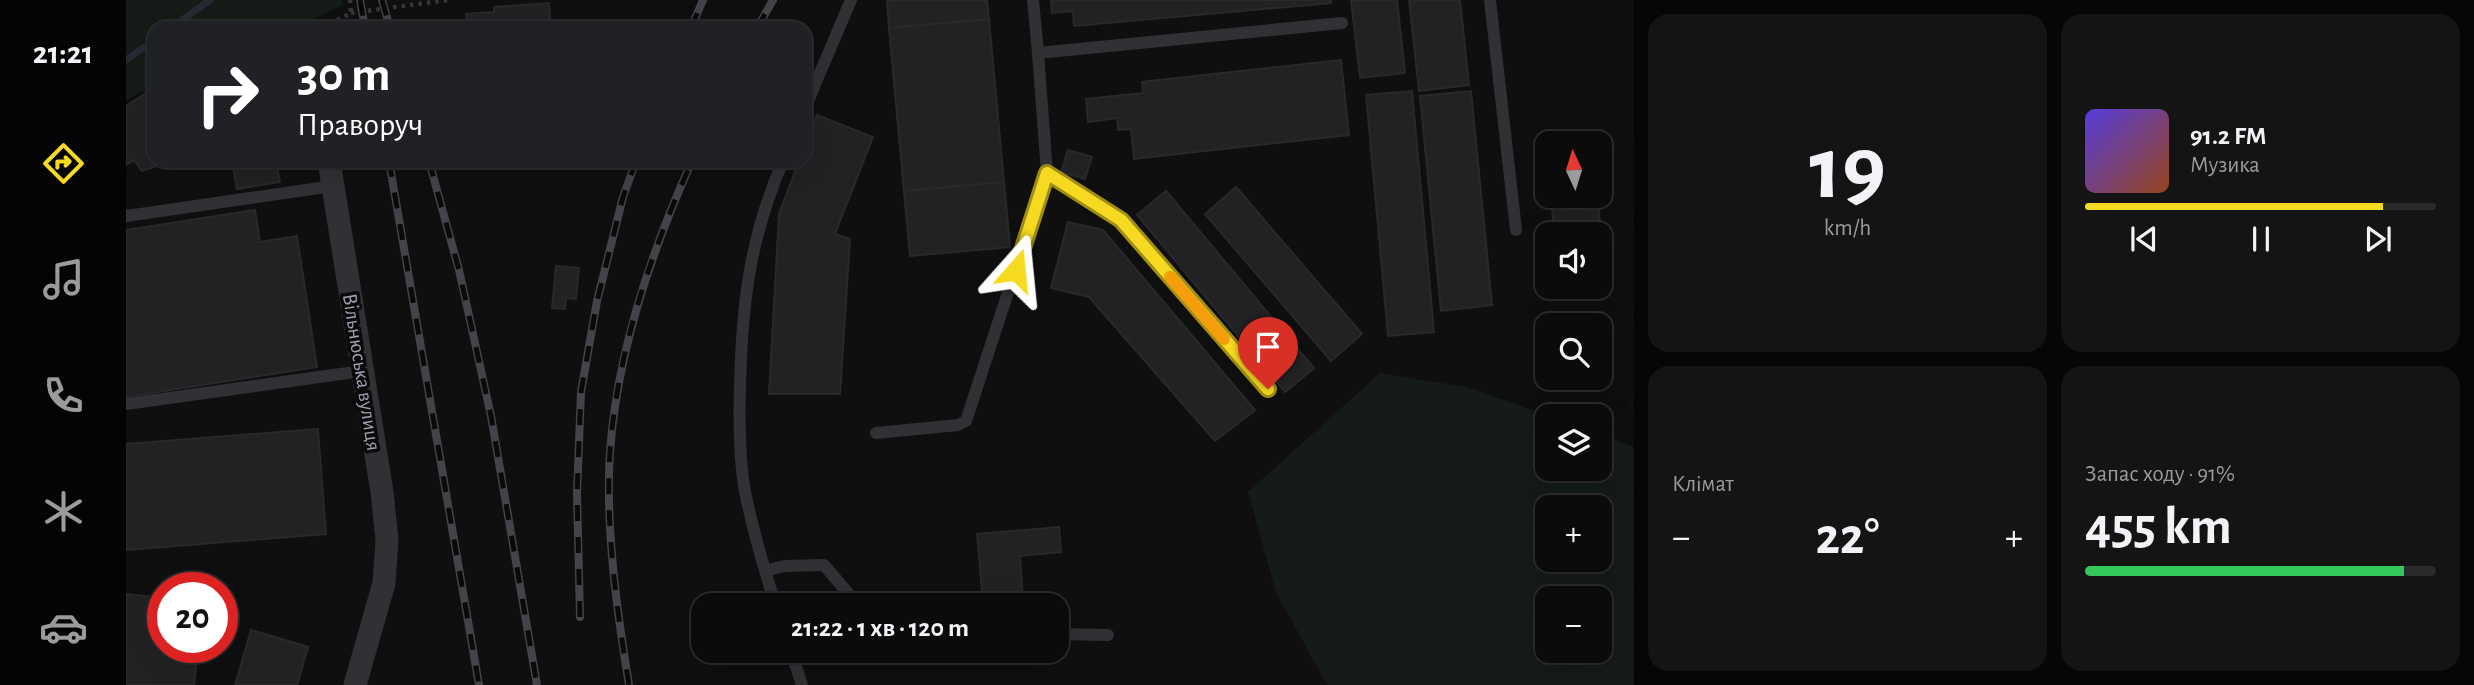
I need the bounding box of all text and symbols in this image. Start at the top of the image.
text: 21:21 [33,37,93,69]
icon: right [182,49,273,140]
text: 30 m [297,51,391,100]
text: Праворуч [297,109,423,141]
text: 91.2 FM [2190,123,2266,149]
text: 19 [1809,124,1886,215]
north arrow [1535,131,1612,208]
map controls [1535,131,1612,663]
icon: directions [39,139,88,188]
text: Музика [2190,154,2260,177]
text: km/h [1824,217,1871,240]
icon: previous [2125,220,2163,258]
icon: pause [2242,220,2280,258]
icon: next [2359,220,2397,258]
button: sound [1535,222,1612,299]
position arrow [979,233,1053,307]
icon: music [39,255,88,304]
street label: Вільнюська вулиця [339,292,384,452]
button: search [1535,313,1612,390]
pin [1238,317,1298,389]
icon: arrive [1249,328,1287,366]
icon: phone [39,371,88,420]
button: layers [1535,404,1612,481]
text: Запас ходу · 91% [2085,463,2235,486]
text: Клімат [1672,473,1734,496]
icon: climate [39,487,88,536]
button: + [1535,495,1612,572]
text: 455 km [2085,501,2232,553]
text: 22° [1815,511,1880,563]
text: − [1672,519,1690,557]
text: + [2005,519,2023,557]
speed limit sign: 20 [147,572,238,663]
button: − [1535,586,1612,663]
icon: car [39,603,88,652]
text: 21:22 · 1 хв · 120 m [791,615,969,641]

